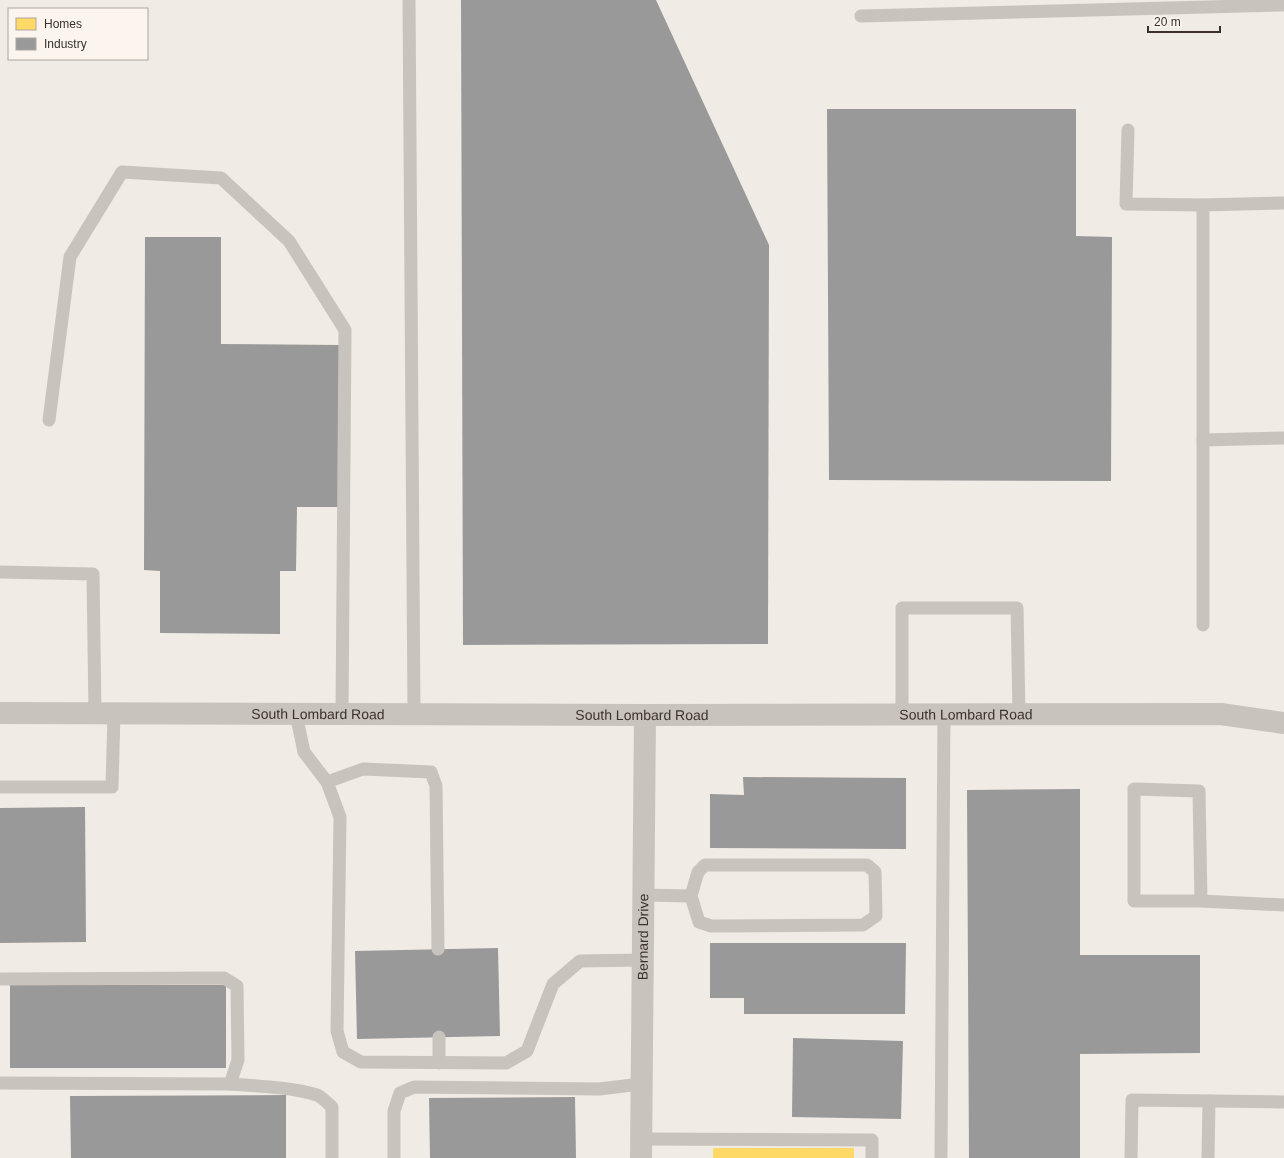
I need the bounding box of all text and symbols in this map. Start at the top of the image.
legend [8,8,148,60]
scale bar [1148,8,1220,34]
text: 20 m [1154,15,1181,29]
text: Homes [44,17,82,31]
text: Industry [44,37,87,51]
street label: South Lombard Road [251,706,385,722]
street label: South Lombard Road [899,706,1033,723]
street label: South Lombard Road [575,707,709,723]
street label: Bernard Drive [635,893,651,980]

